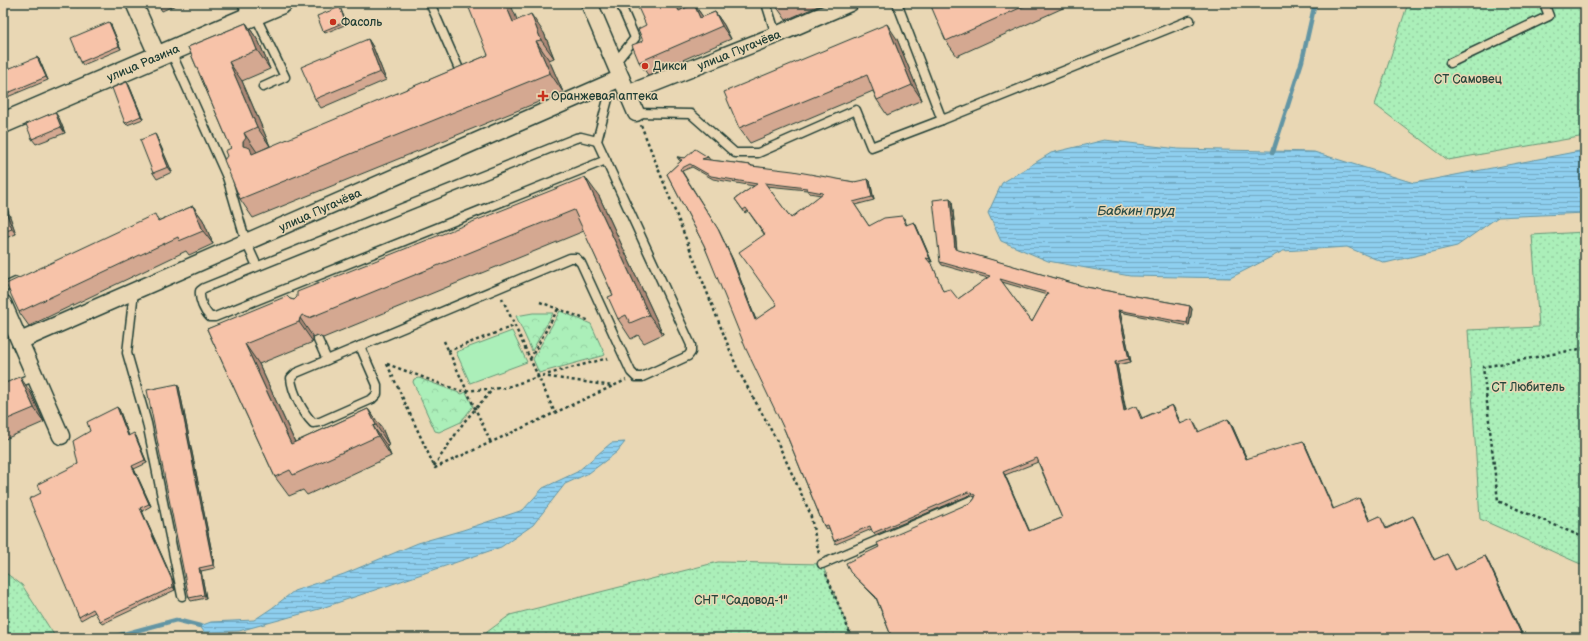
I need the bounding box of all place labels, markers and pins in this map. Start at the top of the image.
place label: Фасоль [341,15,382,30]
marker: Фасоль [328,17,338,27]
place label: Дикси [653,59,687,74]
marker: Дикси [640,61,650,71]
place label: Оранжевая аптека [551,89,658,104]
marker: Оранжевая аптека [538,91,548,101]

